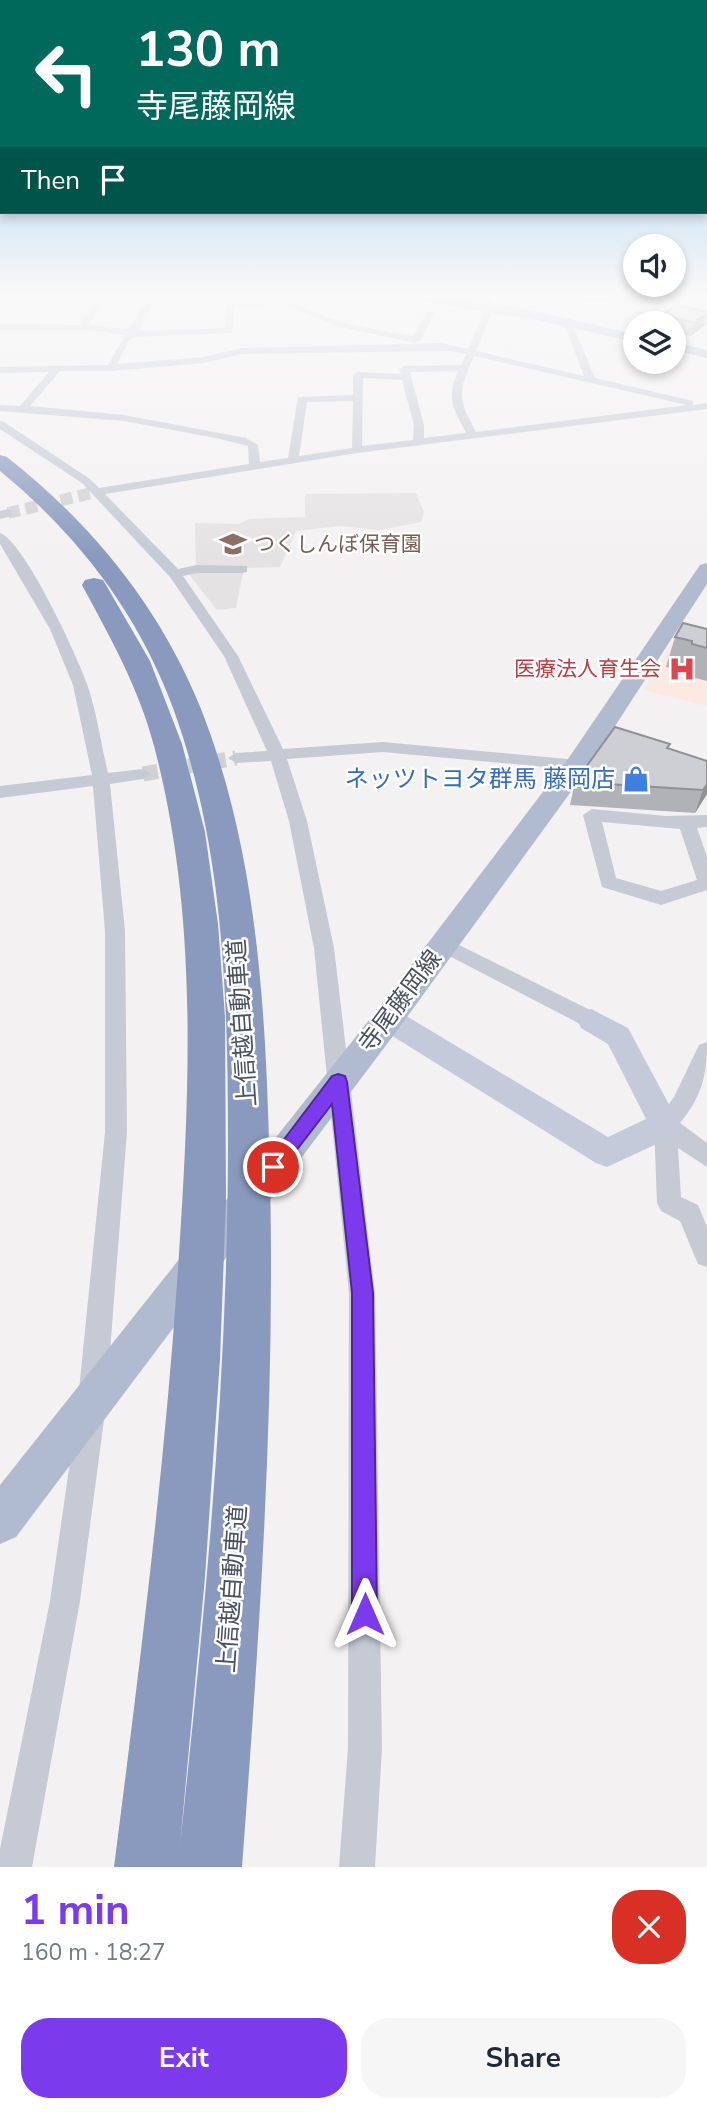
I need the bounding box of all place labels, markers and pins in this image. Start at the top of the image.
school or university icon: つくしんぼ保育園 [218,529,248,559]
place label: つくしんぼ保育園 [254,530,422,558]
hospital icon: 医療法人育生会 [667,654,697,684]
place label: 医療法人育生会 [514,655,661,683]
place label: ネッツトヨタ群馬 藤岡店 [345,763,615,795]
shop icon: ネッツトヨタ群馬 藤岡店 [621,764,651,794]
pin [243,1137,303,1197]

